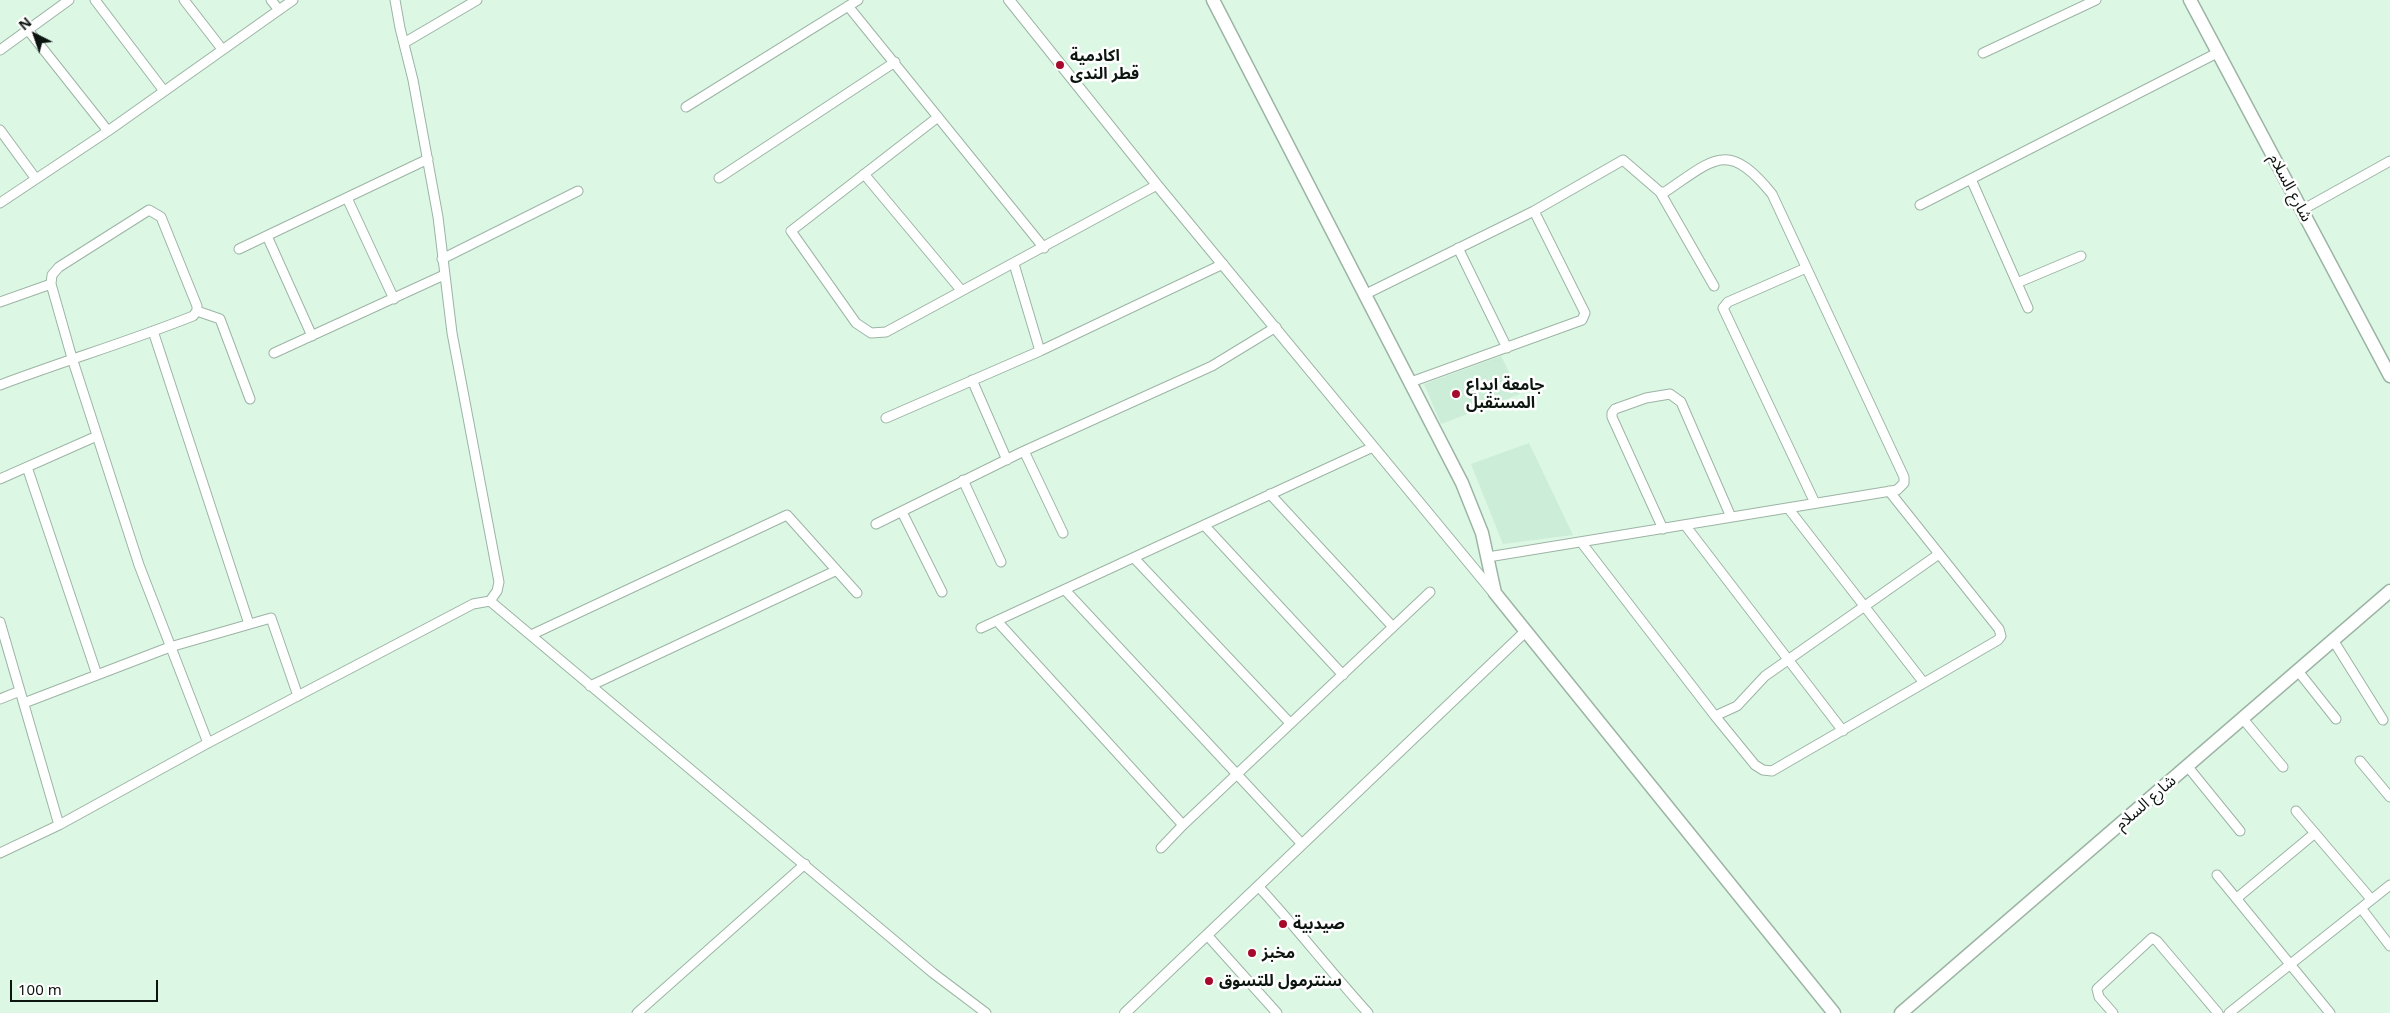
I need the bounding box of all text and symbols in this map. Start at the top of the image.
north arrow [10,10,60,60]
text: N [14,12,35,34]
place label: اكادمية قطر الندى [1070,46,1139,84]
marker: اكادمية قطر الندى [1054,59,1066,71]
street label: شارع السلام [2264,151,2316,225]
place label: جامعة ابداع المستقبل [1466,375,1544,413]
marker: جامعة ابداع المستقبل [1450,388,1462,400]
street label: شارع السلام [2112,771,2180,835]
place label: صيدبية [1293,914,1345,934]
marker: صيدبية [1277,918,1289,930]
place label: مخبز [1262,943,1295,963]
marker: مخبز [1246,947,1258,959]
scale bar [12,970,160,1002]
place label: سنترمول للتسوق [1219,971,1342,991]
marker: سنترمول للتسوق [1203,975,1215,987]
text: 100 m [18,979,62,999]

